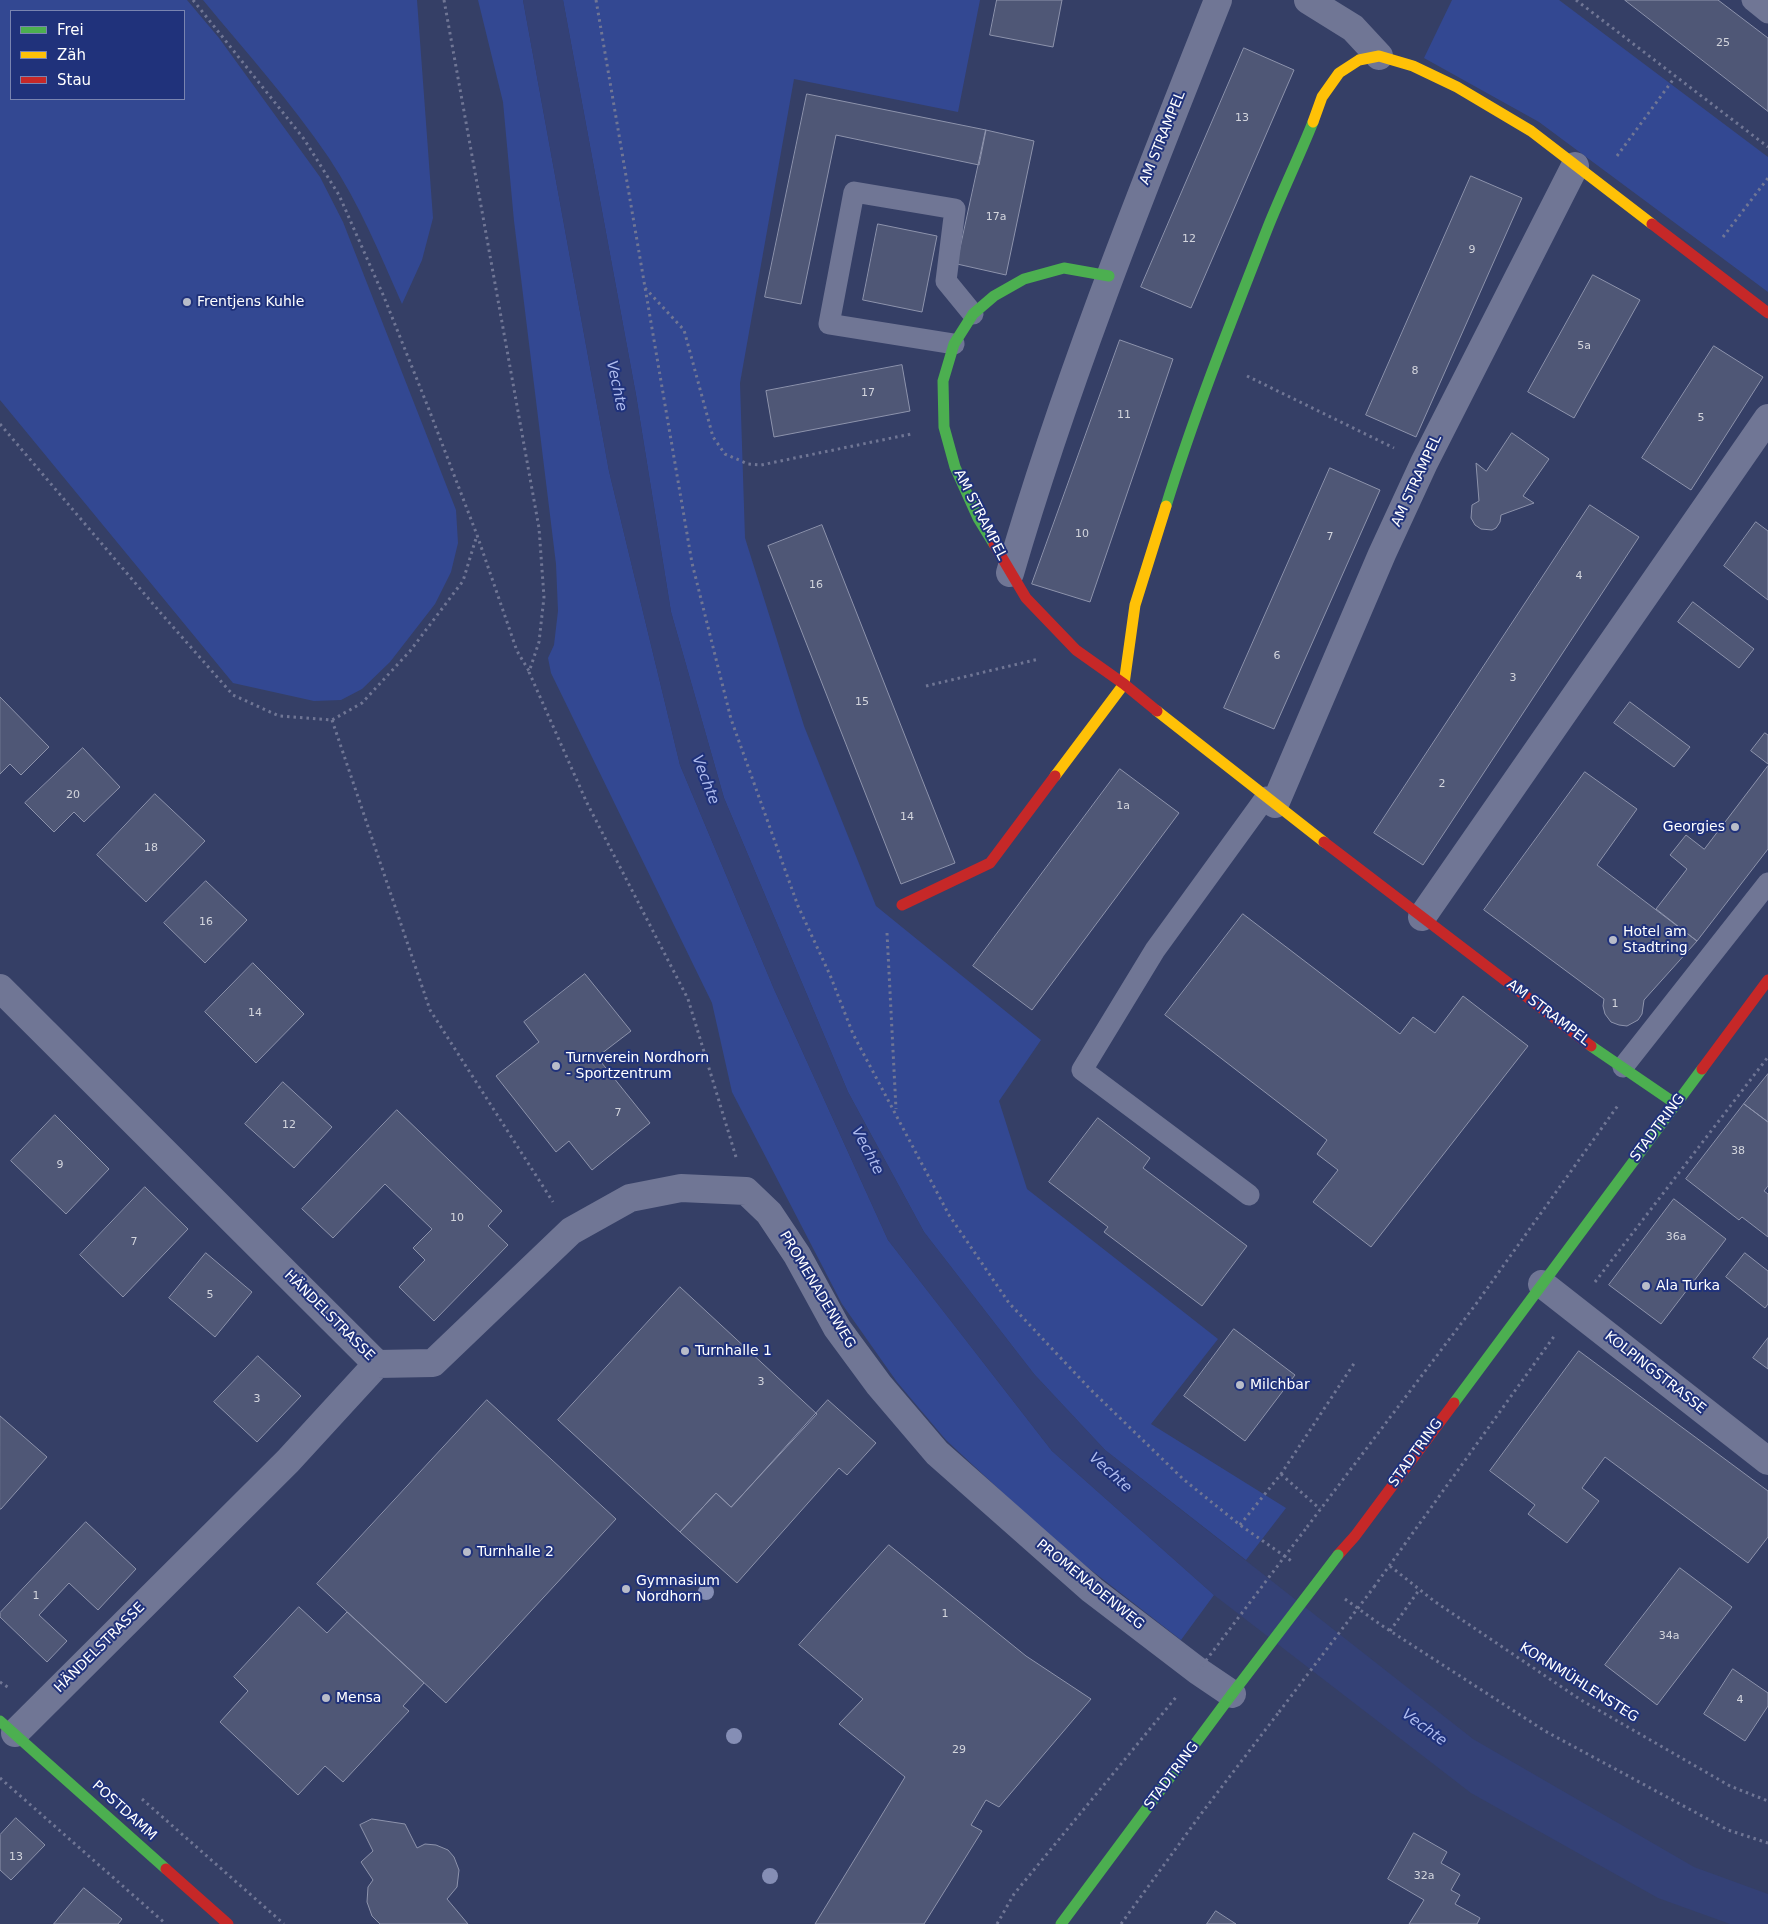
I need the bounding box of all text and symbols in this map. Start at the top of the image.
legend [10,10,185,100]
text: Frei [57,21,84,39]
house number: 25 [1716,36,1730,50]
text: Zäh [57,46,86,64]
text: Stau [57,71,91,89]
street label: AM STRAMPEL [1137,89,1189,187]
house number: 13 [1235,111,1249,125]
house number: 17a [986,210,1006,224]
house number: 12 [1182,232,1196,246]
house number: 9 [1469,243,1475,257]
place label: Frentjens Kuhle [197,294,304,310]
marker: Frentjens Kuhle [181,296,193,308]
house number: 5a [1577,339,1591,353]
water label: Vechte [602,359,630,413]
house number: 8 [1412,364,1418,378]
house number: 17 [861,386,875,400]
house number: 11 [1117,408,1131,422]
house number: 5 [1698,411,1704,425]
street label: AM STRAMPEL [1388,432,1446,530]
street label: AM STRAMPEL [950,467,1010,563]
house number: 10 [1075,527,1089,541]
house number: 7 [1327,530,1333,544]
house number: 4 [1576,569,1582,583]
house number: 16 [809,578,823,592]
house number: 6 [1274,649,1280,663]
house number: 3 [1510,671,1516,685]
house number: 15 [855,695,869,709]
water label: Vechte [687,753,723,807]
house number: 2 [1439,777,1445,791]
house number: 20 [66,788,80,802]
house number: 1a [1116,799,1130,813]
house number: 14 [900,810,914,824]
place label: Georgies [1663,819,1725,835]
marker: Georgies [1729,821,1741,833]
house number: 18 [144,841,158,855]
house number: 16 [199,915,213,929]
place label: Hotel am Stadtring [1623,924,1688,956]
marker: Hotel am Stadtring [1607,934,1619,946]
street label: AM STRAMPEL [1503,976,1593,1050]
house number: 1 [1612,997,1618,1011]
house number: 14 [248,1006,262,1020]
place label: Turnverein Nordhorn - Sportzentrum [566,1050,709,1082]
marker: Turnverein Nordhorn - Sportzentrum [550,1060,562,1072]
street label: STADTRING [1627,1091,1689,1165]
house number: 7 [615,1106,621,1120]
house number: 12 [282,1118,296,1132]
water label: Vechte [847,1124,887,1178]
house number: 38 [1731,1144,1745,1158]
house number: 9 [57,1158,63,1172]
house number: 10 [450,1211,464,1225]
street label: PROMENADENWEG [775,1228,859,1352]
house number: 36a [1666,1230,1686,1244]
house number: 7 [131,1235,137,1249]
street label: HÄNDELSTRASSE [280,1267,378,1365]
place label: Ala Turka [1656,1278,1720,1294]
marker: Ala Turka [1640,1280,1652,1292]
house number: 5 [207,1288,213,1302]
street label: KOLPINGSTRASSE [1601,1328,1709,1418]
place label: Turnhalle 1 [695,1343,772,1359]
marker: Turnhalle 1 [679,1345,691,1357]
house number: 3 [758,1375,764,1389]
place label: Milchbar [1250,1377,1310,1393]
marker: Milchbar [1234,1379,1246,1391]
house number: 3 [254,1392,260,1406]
street label: STADTRING [1386,1416,1446,1490]
water label: Vechte [1085,1449,1135,1497]
street label: PROMENADENWEG [1033,1536,1147,1634]
place label: Turnhalle 2 [477,1544,554,1560]
marker: Turnhalle 2 [461,1546,473,1558]
place label: Gymnasium Nordhorn [636,1573,720,1605]
marker: Gymnasium Nordhorn [620,1583,632,1595]
house number: 1 [33,1589,39,1603]
street label: HÄNDELSTRASSE [51,1599,149,1697]
house number: 1 [942,1607,948,1621]
house number: 34a [1659,1629,1679,1643]
street label: KORNMÜHLENSTEG [1517,1640,1641,1726]
place label: Mensa [336,1690,381,1706]
marker: Mensa [320,1692,332,1704]
house number: 4 [1737,1693,1743,1707]
water label: Vechte [1398,1706,1450,1750]
street label: STADTRING [1141,1739,1203,1813]
house number: 29 [952,1743,966,1757]
street label: POSTDAMM [88,1778,160,1844]
house number: 13 [9,1850,23,1864]
house number: 32a [1414,1869,1434,1883]

